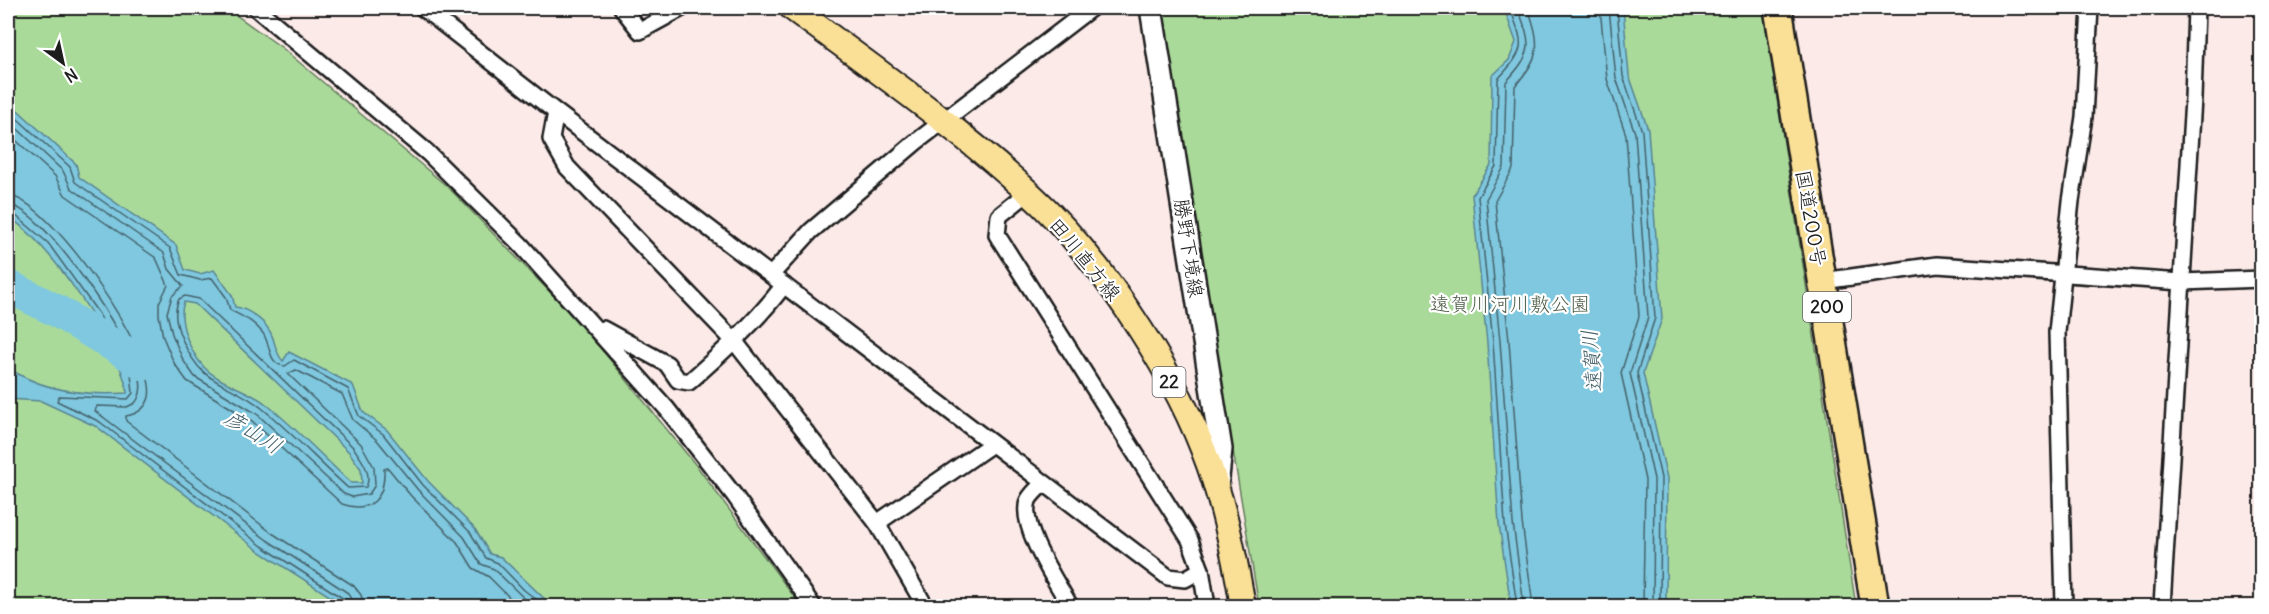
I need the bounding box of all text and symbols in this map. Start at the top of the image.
north arrow [33,33,93,93]
text: N [61,64,81,87]
street label: 国道200号 [1791,168,1832,268]
street label: 勝野下境線 [1169,197,1210,299]
street label: 田川直方線 [1044,212,1127,305]
park label: 遠賀川河川敷公園 [1430,291,1590,316]
road number: 200 [1803,292,1851,322]
water label: 遠賀川 [1575,328,1608,394]
road number: 22 [1152,367,1186,397]
water label: 彦山川 [219,403,287,460]

